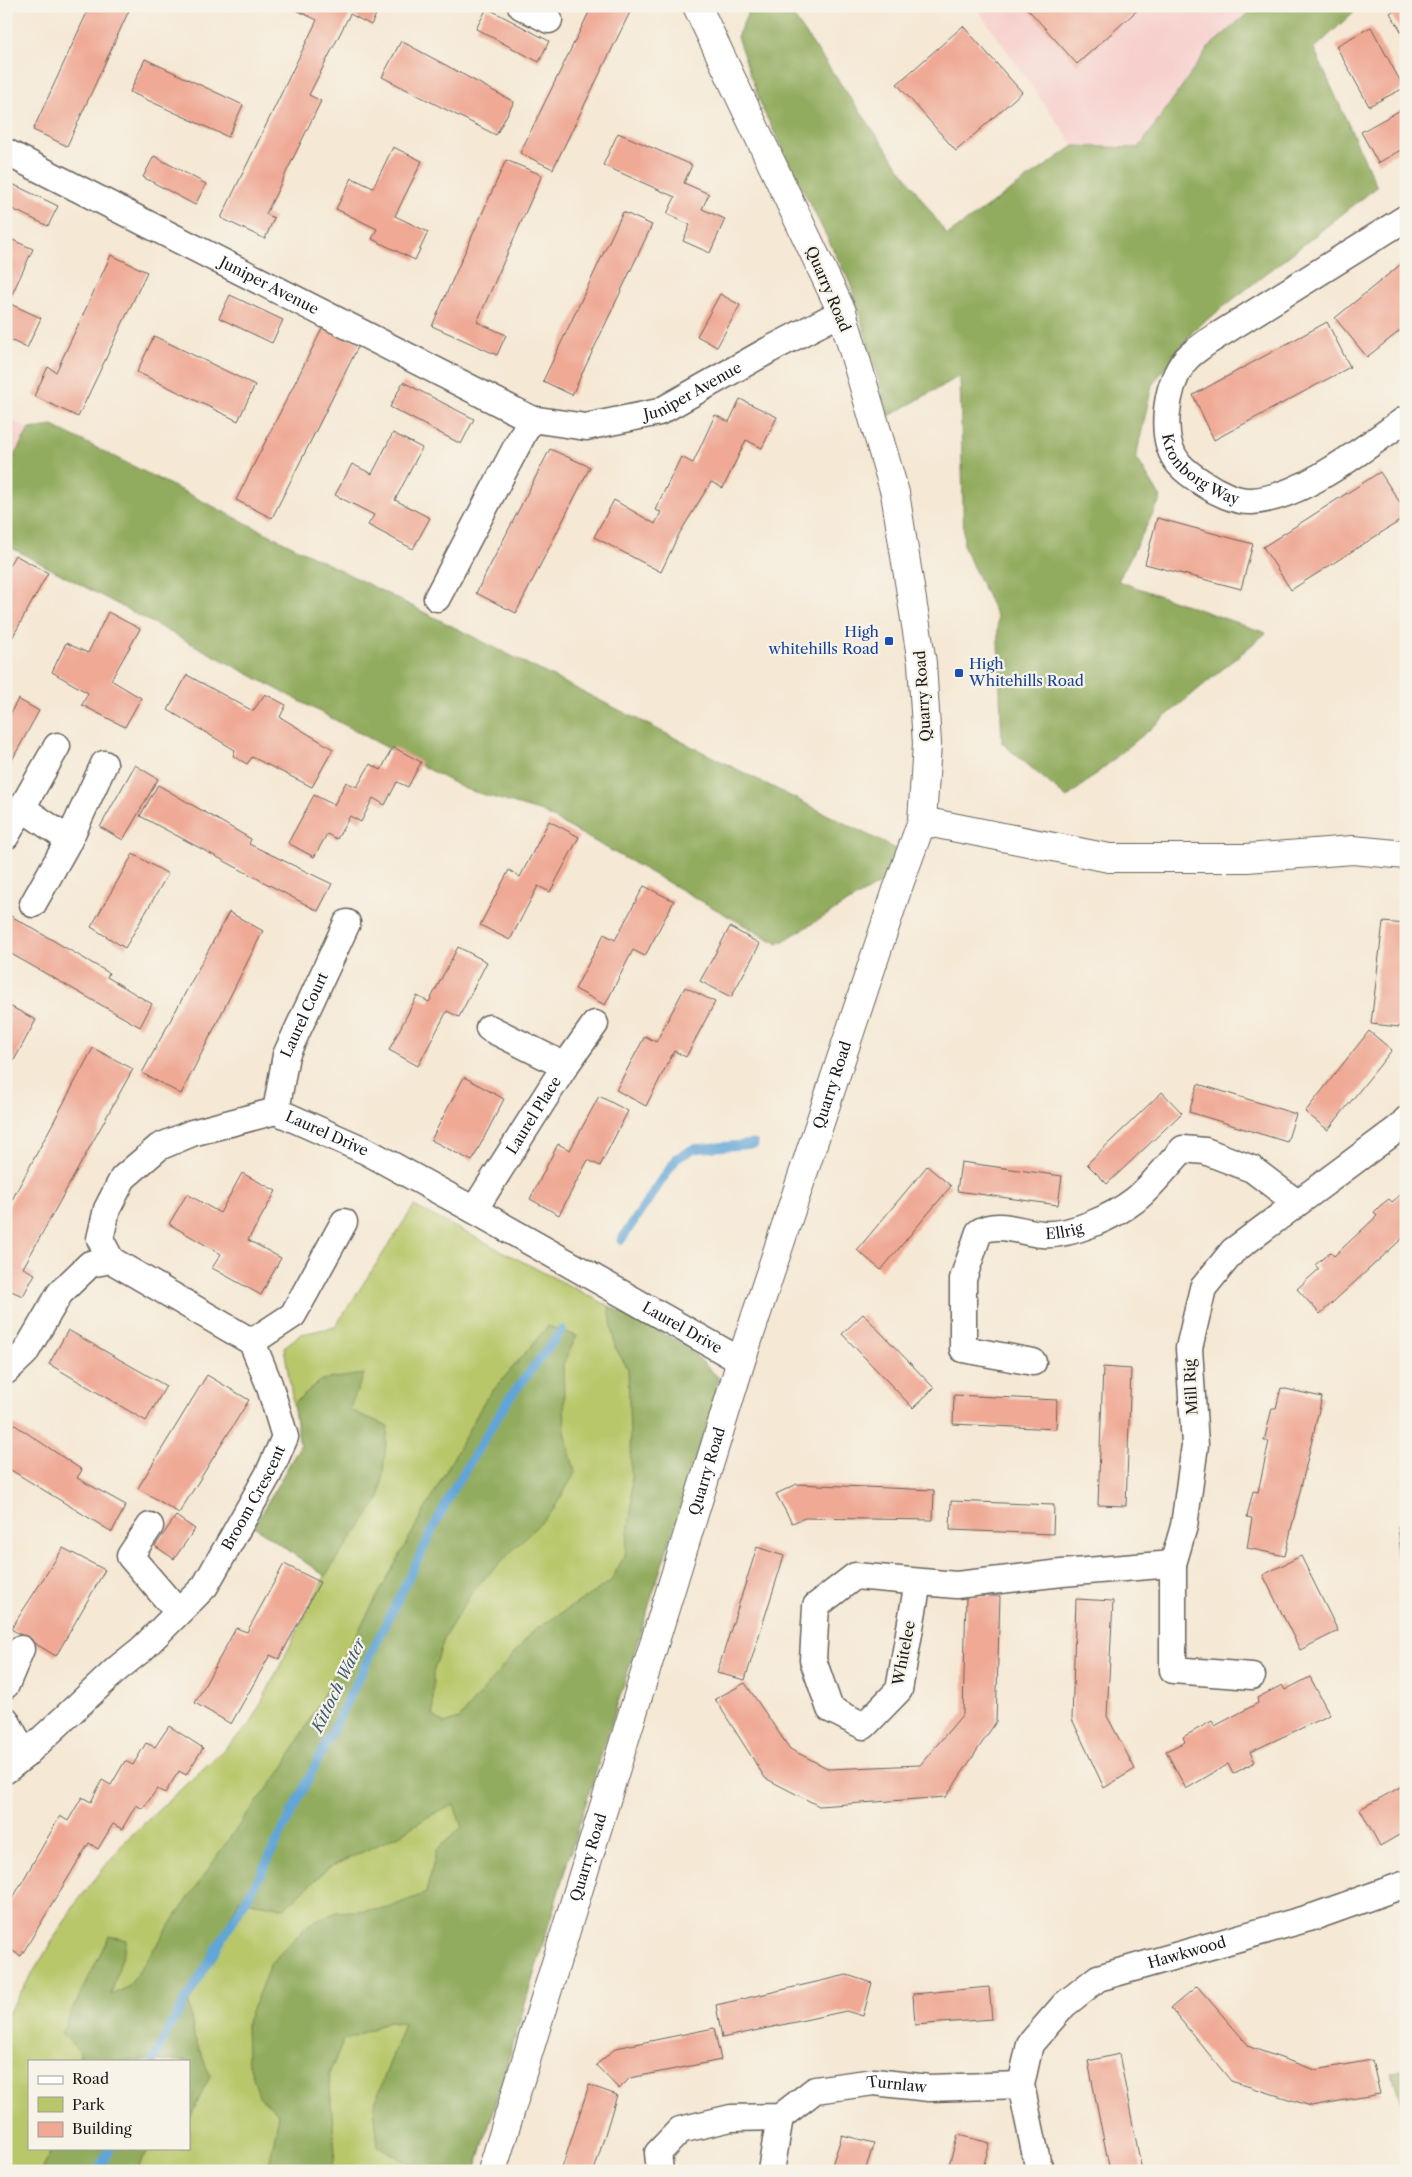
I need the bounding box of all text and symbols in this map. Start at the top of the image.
street label: Quarry Road [802,243,855,335]
street label: Juniper Avenue [215,251,322,318]
street label: Juniper Avenue [640,357,745,424]
street label: Kronborg Way [1158,432,1242,509]
place label: High whitehills Road [767,622,880,658]
marker: High whitehills Road [883,635,895,647]
street label: Quarry Road [910,650,935,742]
place label: High Whitehills Road [968,654,1084,690]
marker: High Whitehills Road [953,667,965,679]
street label: Laurel Court [276,969,332,1060]
street label: Quarry Road [809,1039,855,1131]
street label: Laurel Place [502,1073,565,1158]
street label: Laurel Drive [283,1106,372,1160]
street label: Ellrig [1045,1218,1086,1243]
street label: Laurel Drive [639,1297,726,1357]
street label: Mill Rig [1180,1358,1201,1416]
street label: Quarry Road [684,1425,729,1518]
street label: Broom Crescent [217,1442,289,1554]
street label: Whitelee [888,1619,919,1688]
water label: Kittoch Water [306,1633,370,1737]
street label: Quarry Road [565,1811,610,1904]
street label: Hawkwood [1145,1932,1228,1972]
legend [28,2060,190,2150]
text: Road [72,2069,109,2088]
street label: Turnlaw [866,2071,928,2097]
text: Park [72,2095,106,2114]
text: Building [72,2119,132,2138]

